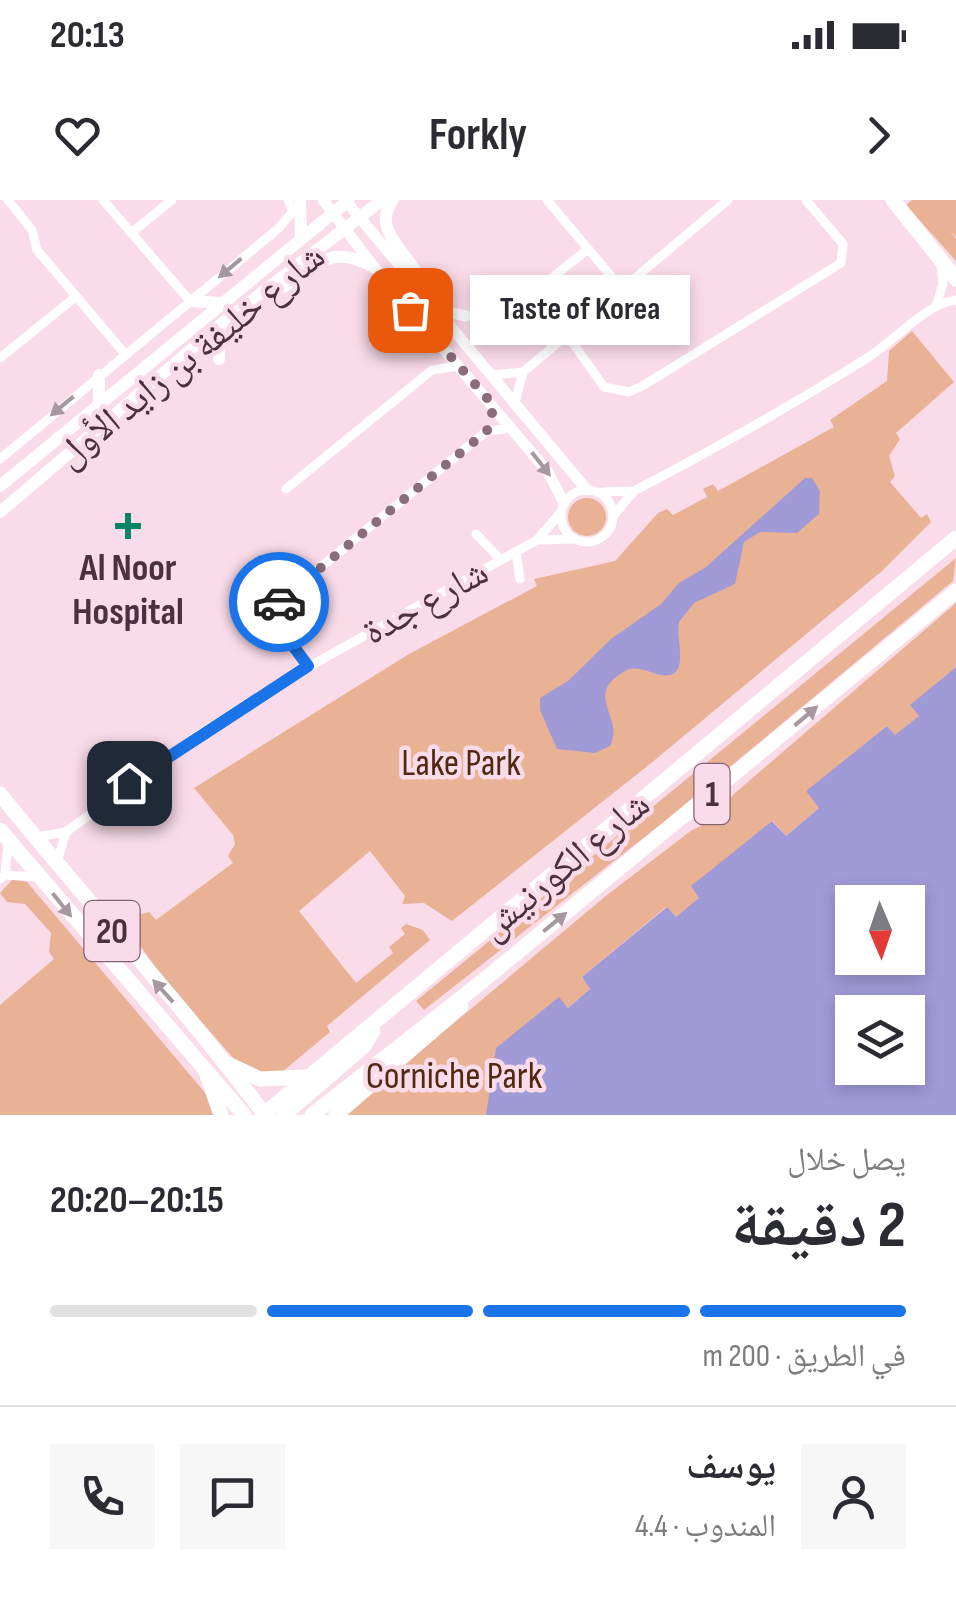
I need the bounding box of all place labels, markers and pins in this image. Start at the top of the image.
pin [368,268,453,353]
callout: Taste of Korea [470,275,690,345]
marker: Al Noor Hospital [115,513,141,539]
place label: Al Noor Hospital [72,546,184,635]
pin [87,741,172,826]

